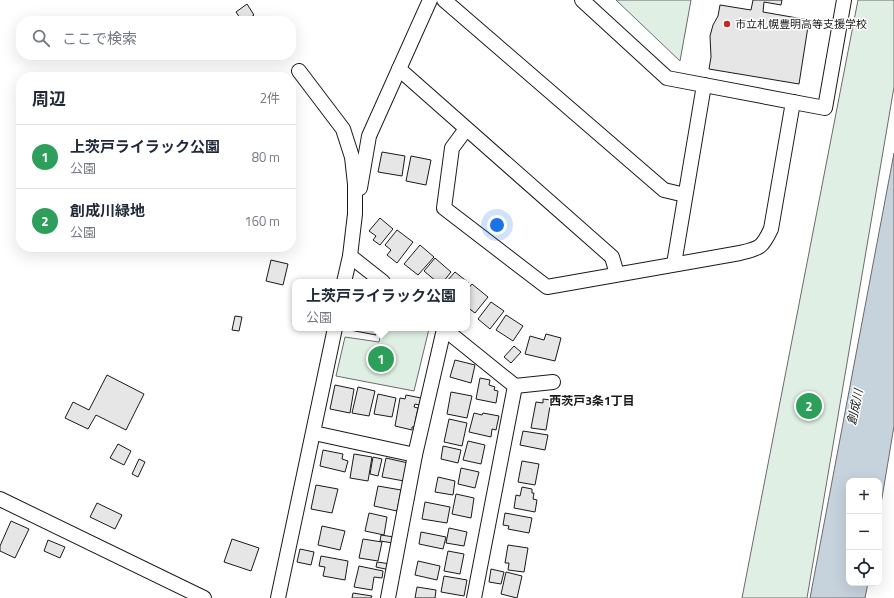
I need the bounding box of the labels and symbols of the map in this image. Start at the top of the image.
place label: 市立札幌豊明高等支援学校 [735,16,867,32]
marker: 市立札幌豊明高等支援学校 [722,19,732,29]
your location [487,215,507,235]
pin: 1 [368,344,394,374]
water label: 創成川 [841,385,868,426]
district label: 西茨戸3条1丁目 [549,391,635,410]
pin: 2 [796,391,822,421]

